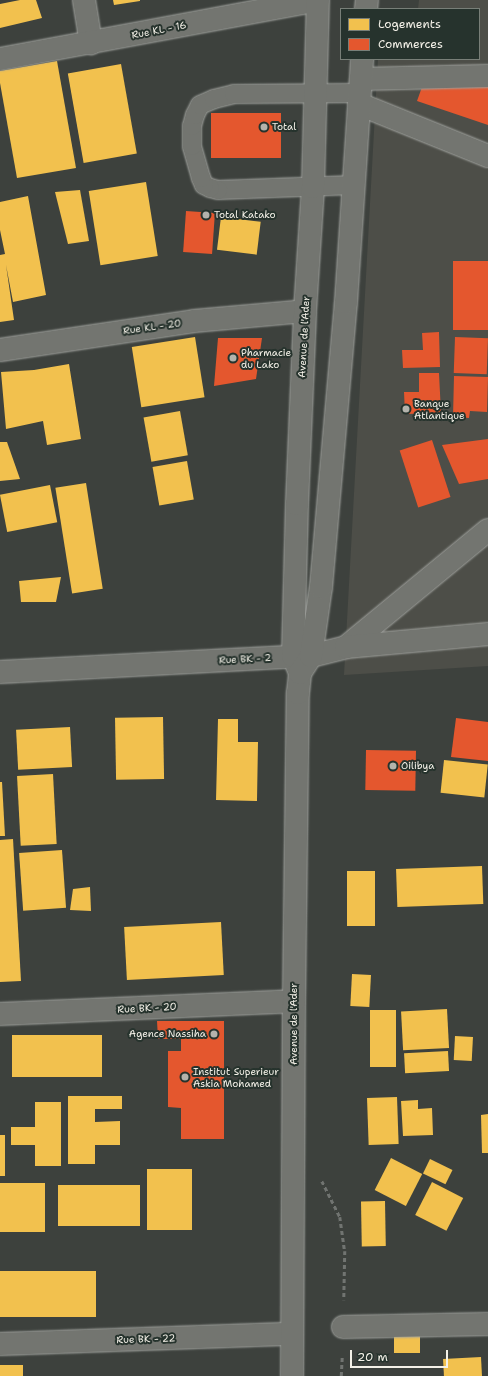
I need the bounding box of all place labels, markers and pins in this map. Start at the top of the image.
place label: Total [272,121,296,133]
marker: Total [259,122,269,132]
place label: Total Katako [214,209,276,221]
marker: Total Katako [201,210,211,220]
place label: Pharmacie du Lako [241,346,291,370]
marker: Pharmacie du Lako [228,353,238,363]
place label: Banque Atlantique [414,397,465,420]
marker: Banque Atlantique [401,404,411,414]
place label: Oilibya [401,760,434,772]
marker: Oilibya [388,761,398,771]
place label: Agence Nassiha [129,1028,206,1040]
marker: Agence Nassiha [209,1029,219,1039]
place label: Institut Superieur Askia Mohamed [193,1065,279,1088]
marker: Institut Superieur Askia Mohamed [180,1072,190,1082]

